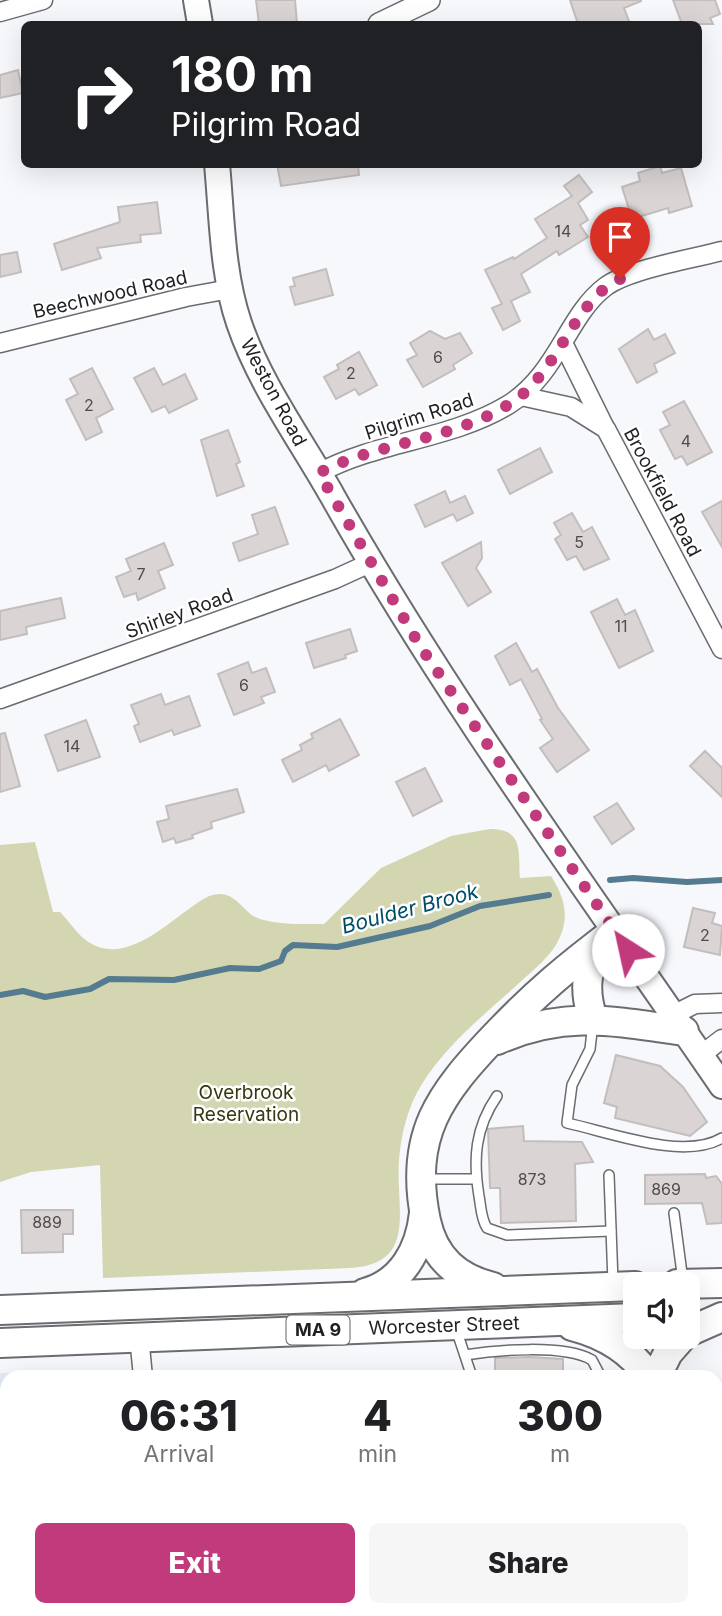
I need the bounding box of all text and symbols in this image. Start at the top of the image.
text: 180 m [171,45,313,104]
icon: right [56,49,147,140]
text: Pilgrim Road [171,105,361,144]
pin [590,207,650,279]
icon: arrive [601,218,639,256]
house number: 14 [555,221,571,241]
street label: Beechwood Road [31,266,189,323]
street label: Weston Road [236,334,312,450]
house number: 6 [433,347,443,367]
house number: 2 [346,363,356,383]
street label: Pilgrim Road [362,388,476,445]
house number: 2 [84,395,94,415]
street label: Brookfield Road [619,424,706,561]
house number: 4 [681,431,691,451]
house number: 5 [574,532,584,552]
house number: 7 [136,564,146,584]
street label: Shirley Road [122,583,236,644]
house number: 11 [614,616,628,636]
house number: 6 [239,675,249,695]
house number: 14 [64,736,80,756]
water label: Boulder Brook [339,878,481,939]
position arrow [591,913,665,987]
house number: 2 [700,925,710,945]
park label: Overbrook Reservation [193,1081,299,1126]
house number: 873 [518,1169,546,1189]
house number: 869 [651,1179,681,1199]
house number: 889 [32,1212,62,1232]
map controls [623,1272,700,1349]
button: sound [623,1272,700,1349]
street label: Worcester Street [368,1311,520,1340]
road number: MA 9 [286,1316,350,1344]
text: 06:31 [120,1390,238,1441]
text: 4 [363,1390,392,1441]
text: 300 [517,1390,603,1441]
text: Arrival [144,1440,214,1468]
text: min [358,1440,397,1468]
text: m [550,1440,570,1468]
button: Exit [35,1523,355,1603]
button: Share [369,1523,688,1603]

